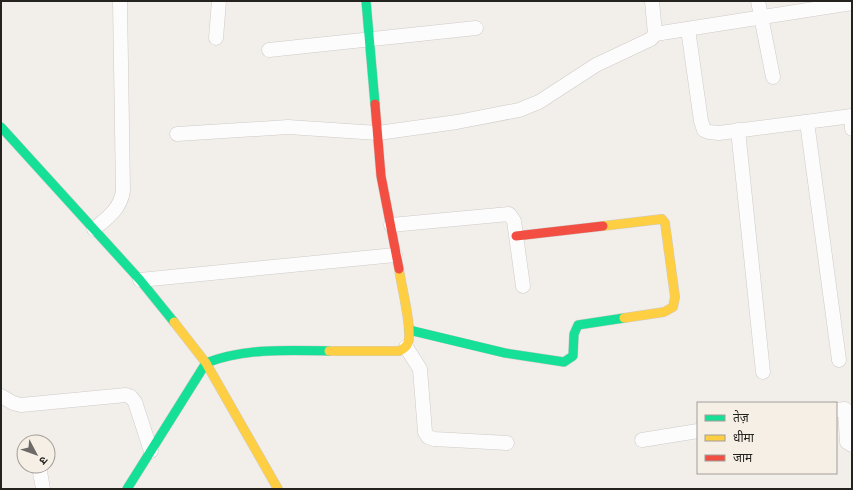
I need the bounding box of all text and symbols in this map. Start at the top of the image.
legend [697,402,837,474]
text: तेज़ [733,410,750,426]
text: धीमा [733,430,755,446]
north arrow [16,434,56,474]
text: जाम [733,451,753,466]
text: उ [36,454,50,467]

